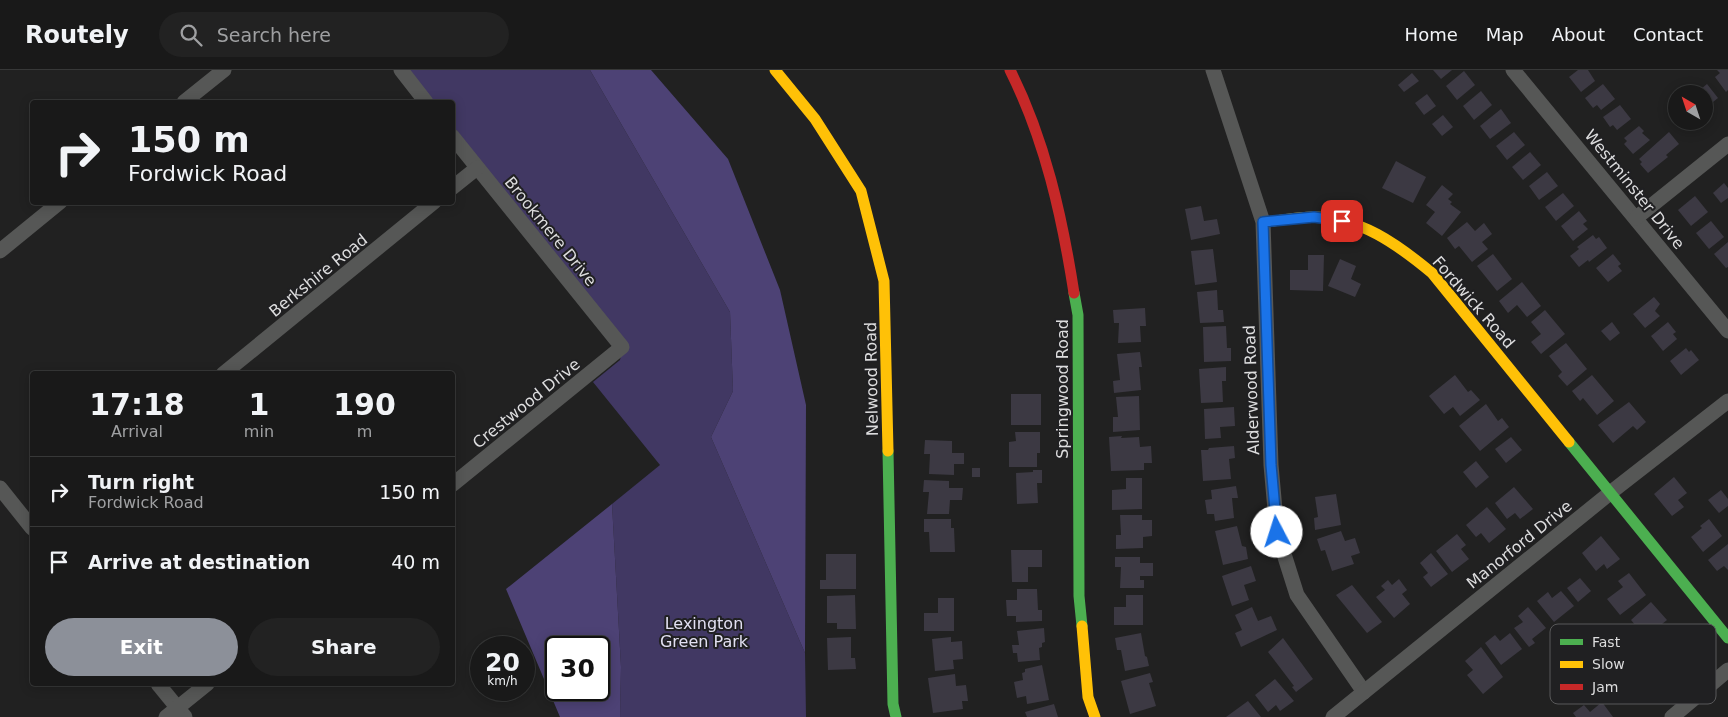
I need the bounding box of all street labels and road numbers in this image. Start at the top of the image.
street label: Westminster Drive [1581,126,1689,253]
street label: Brookmere Drive [501,173,601,290]
street label: Berkshire Road [265,230,371,321]
street label: Fordwick Road [1428,252,1519,352]
street label: Springwood Road [1053,319,1072,459]
street label: Nelwood Road [861,322,882,436]
street label: Alderwood Road [1240,325,1263,455]
street label: Crestwood Drive [469,354,584,452]
street label: Manorford Drive [1463,496,1576,593]

